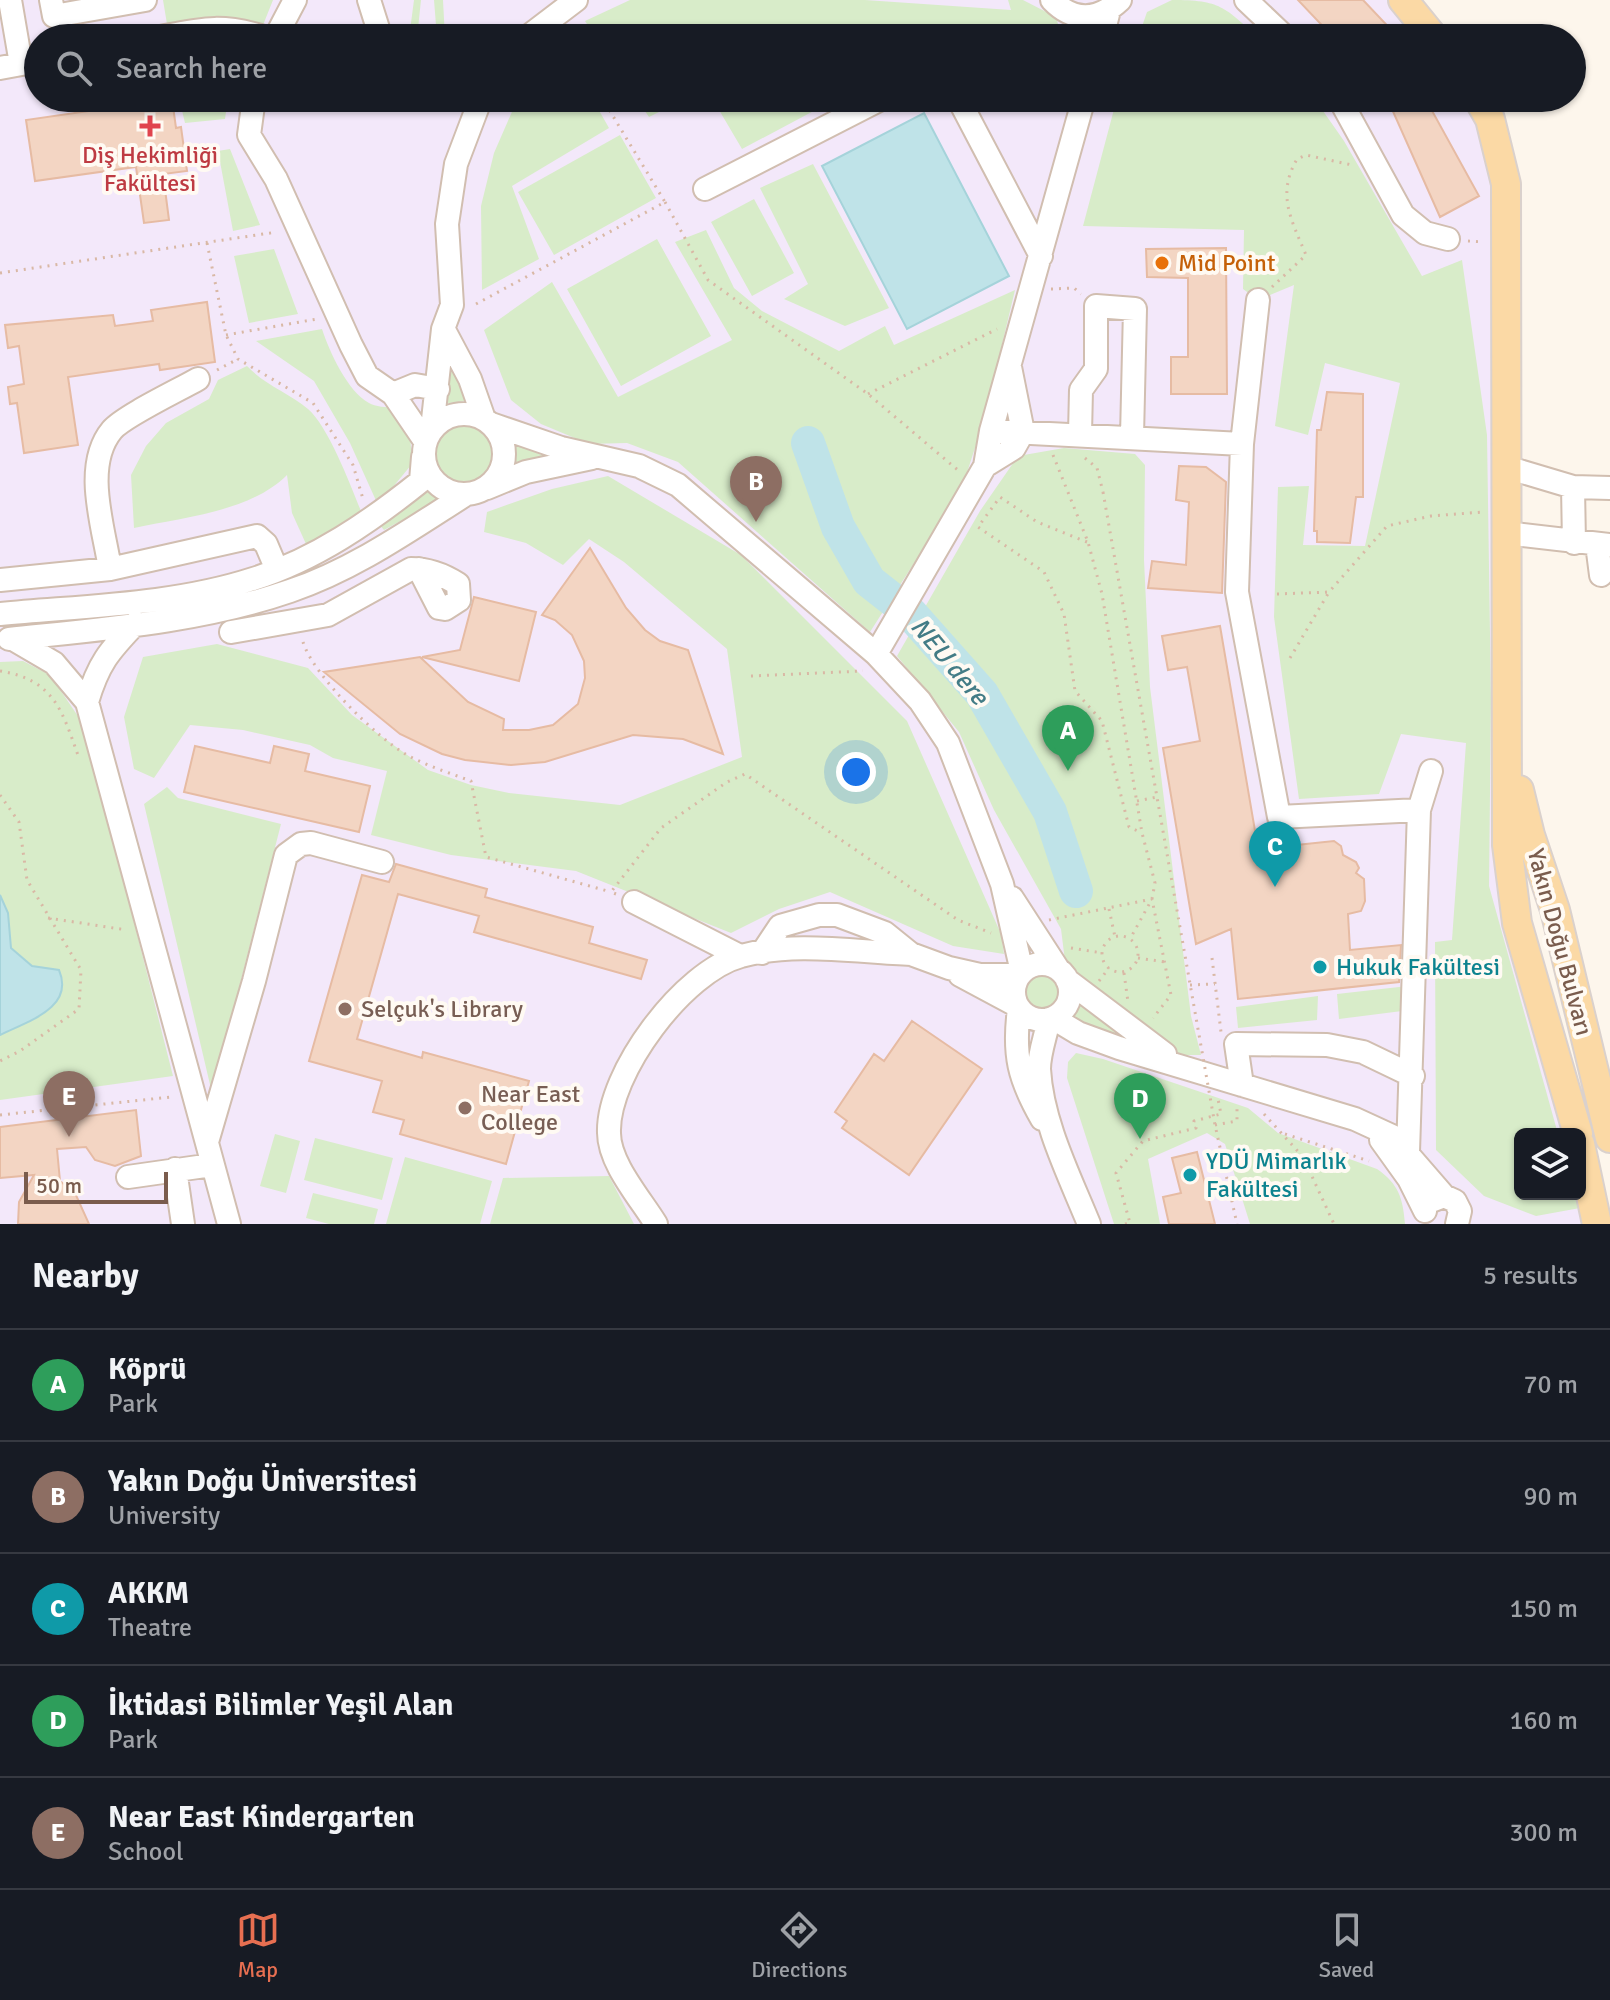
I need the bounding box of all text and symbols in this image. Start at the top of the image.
search box [24,24,1586,112]
icon: search [52,46,96,90]
text: Search here [116,50,267,87]
marker: Diş Hekimliği Fakültesi [139,115,161,137]
place label: Diş Hekimliği Fakültesi [82,140,218,198]
place label: Mid Point [1178,248,1275,278]
marker: Mid Point [1153,254,1171,272]
pin: B [730,456,782,522]
water label: NEU dere [903,611,996,713]
pin: A [1042,705,1094,771]
your location [836,752,876,792]
pin: C [1249,821,1301,887]
street label: Yakın Doğu Bulvarı [1521,845,1599,1039]
place label: Hukuk Fakültesi [1336,952,1500,982]
marker: Hukuk Fakültesi [1311,958,1329,976]
place label: Selçuk's Library [361,994,523,1024]
marker: Selçuk's Library [336,1000,354,1018]
pin: E [43,1071,95,1137]
pin: D [1114,1073,1166,1139]
place label: Near East College [481,1079,580,1137]
marker: Near East College [456,1099,474,1117]
map controls [1514,1128,1586,1200]
button: layers [1514,1128,1586,1200]
place label: YDÜ Mimarlık Fakültesi [1206,1146,1346,1204]
marker: YDÜ Mimarlık Fakültesi [1181,1166,1199,1184]
scale bar [24,1168,168,1204]
text: 50 m [36,1172,82,1199]
text: Nearby [32,1255,139,1297]
text: 5 results [1483,1260,1578,1292]
text: Köprü [108,1351,186,1388]
text: A [50,1369,66,1401]
text: 70 m [1523,1369,1578,1401]
text: Park [108,1388,158,1420]
text: Yakın Doğu Üniversitesi [108,1463,417,1500]
text: B [50,1481,66,1513]
text: 90 m [1523,1481,1578,1513]
text: University [108,1500,220,1532]
text: AKKM [108,1575,189,1612]
text: C [50,1593,66,1625]
text: 150 m [1509,1593,1578,1625]
text: Theatre [108,1612,192,1644]
text: İktidasi Bilimler Yeşil Alan [108,1687,454,1724]
text: D [49,1705,67,1737]
text: 160 m [1509,1705,1578,1737]
text: Park [108,1724,158,1756]
text: Near East Kindergarten [108,1799,415,1836]
text: E [51,1817,65,1849]
text: 300 m [1509,1817,1578,1849]
text: School [108,1836,184,1868]
tab: Map [236,1908,280,1983]
tab: Directions [751,1908,847,1983]
tab: Saved [1319,1908,1374,1983]

